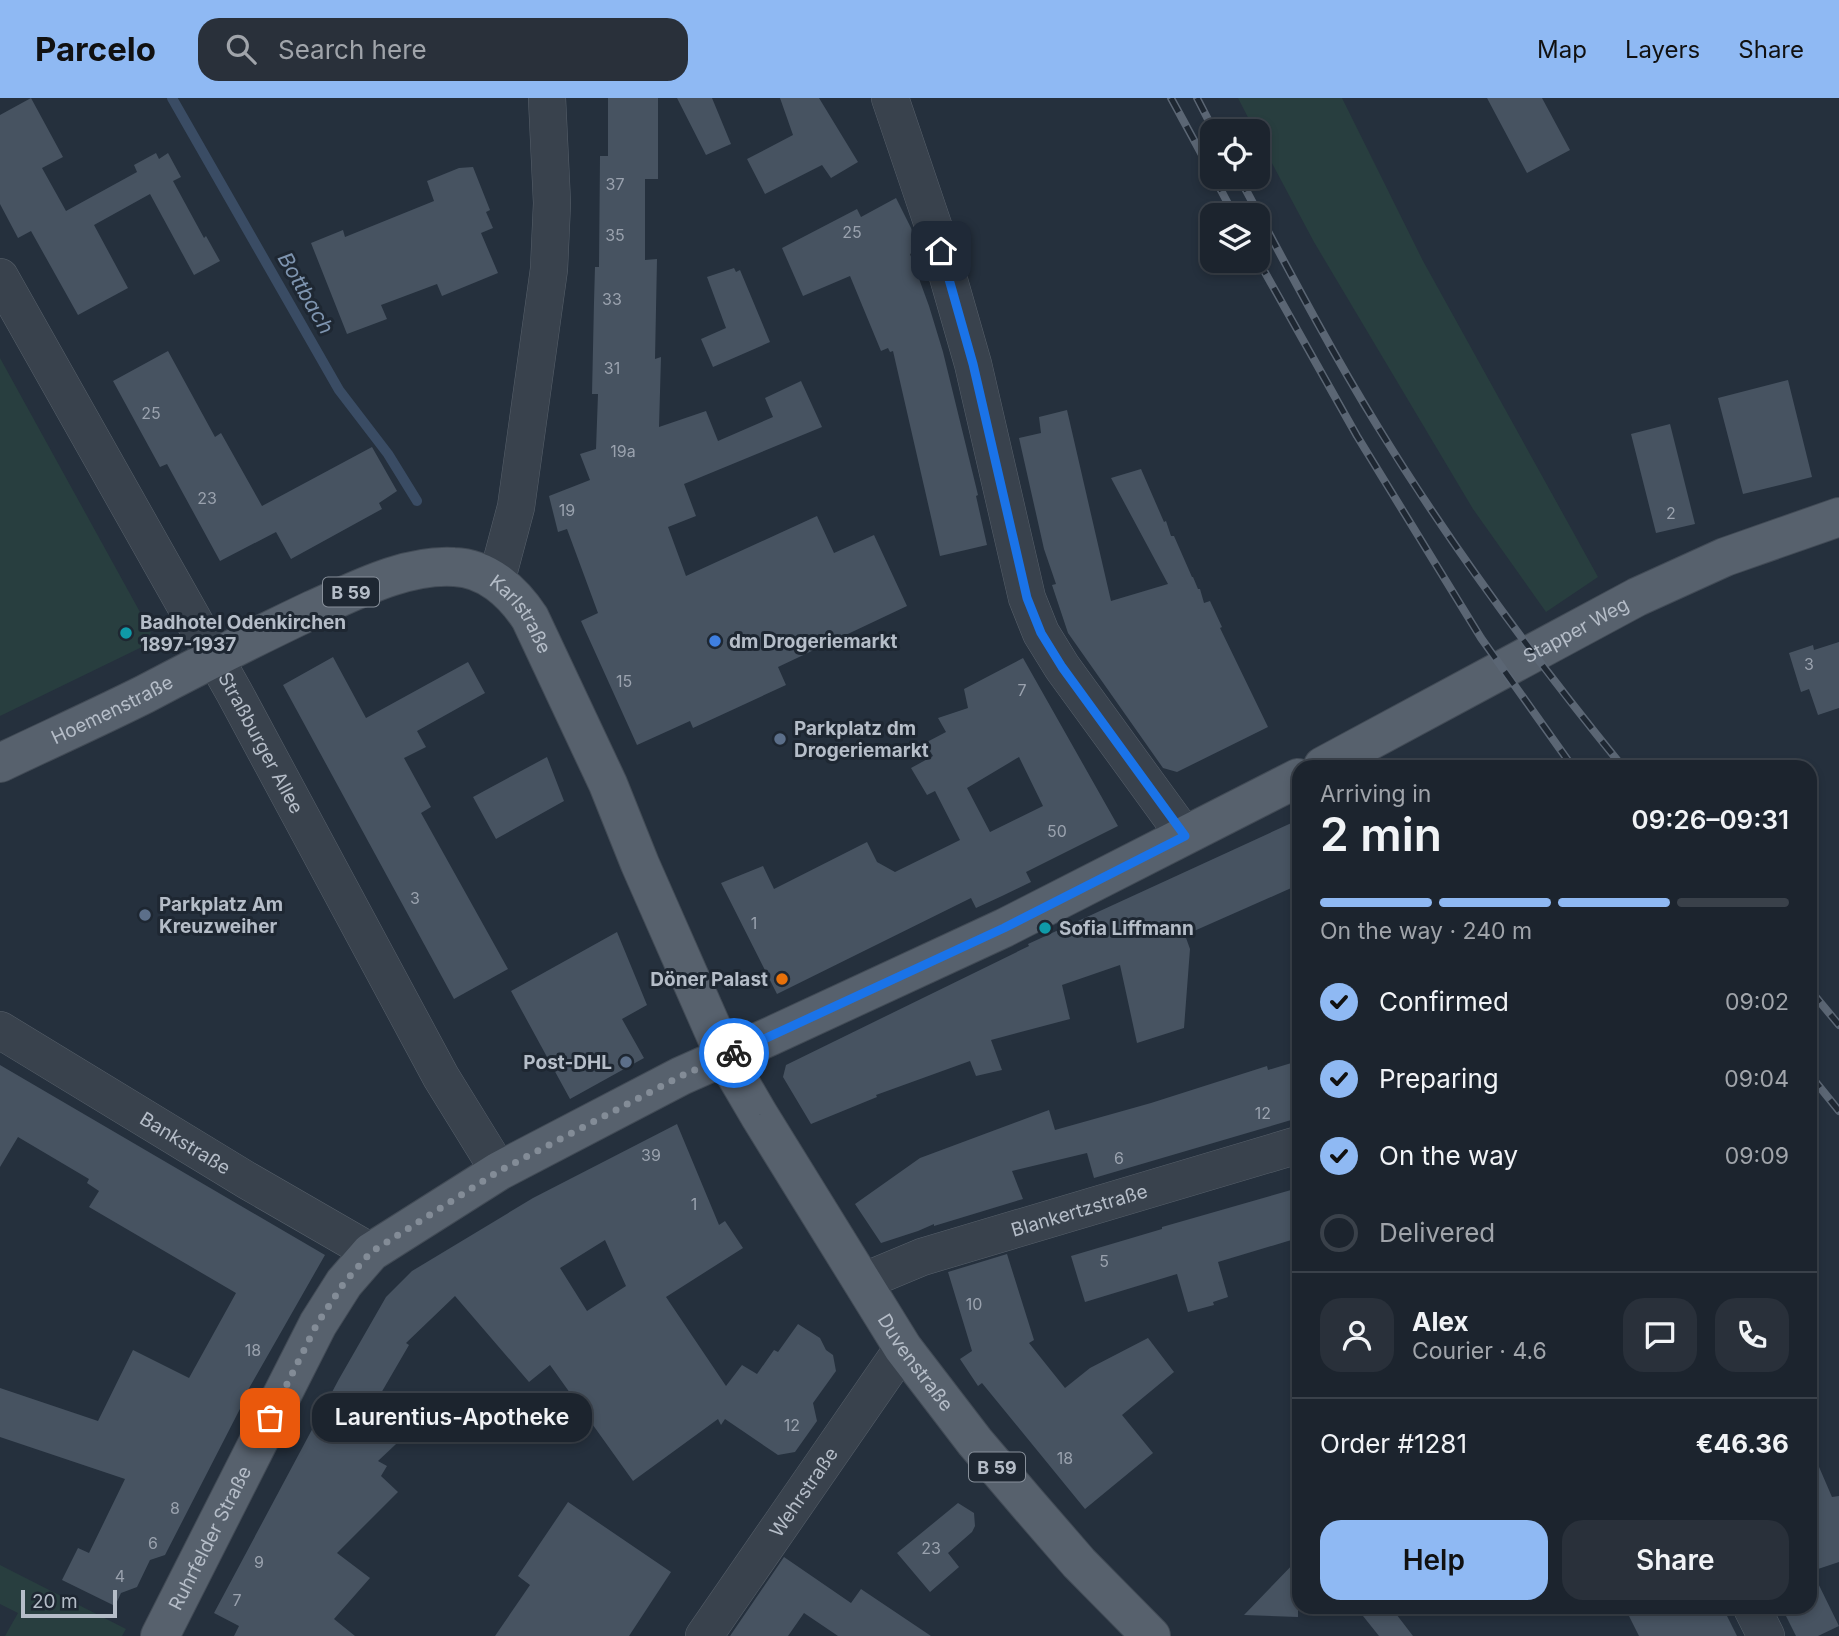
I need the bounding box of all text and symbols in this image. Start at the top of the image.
search box [198,18,688,81]
text: Parcelo [35,29,156,69]
icon: search [222,30,260,68]
text: Search here [278,34,427,65]
text: Map [1537,35,1587,64]
text: Layers [1625,35,1700,64]
text: Share [1738,35,1804,64]
map controls [1200,119,1270,273]
button: locate [1200,119,1270,189]
house number: 37 [606,174,624,194]
button: layers [1200,203,1270,273]
pin [911,221,971,281]
house number: 25 [842,222,862,242]
house number: 35 [605,225,625,245]
icon: home [922,232,960,270]
water label: Bottbach [273,248,339,338]
house number: 33 [602,289,622,309]
house number: 31 [604,358,620,378]
house number: 25 [141,403,161,423]
house number: 19a [610,441,636,461]
house number: 23 [197,488,217,508]
house number: 19 [559,500,575,520]
house number: 2 [1666,503,1676,523]
street label: Karlstraße [485,570,556,657]
road number: B 59 [323,578,379,606]
street label: Stapper Weg [1519,592,1632,668]
place label: Badhotel Odenkirchen 1897-1937 [140,611,346,656]
marker: Badhotel Odenkirchen 1897-1937 [118,625,134,641]
place label: dm Drogeriemarkt [729,630,898,653]
marker: dm Drogeriemarkt [707,633,723,649]
house number: 3 [1804,654,1814,674]
street label: Straßburger Allee [214,668,309,817]
street label: Hoemenstraße [47,670,177,749]
house number: 15 [616,671,632,691]
house number: 7 [1017,680,1027,700]
place label: Parkplatz dm Drogeriemarkt [794,717,929,762]
marker: Parkplatz dm Drogeriemarkt [772,731,788,747]
text: Arriving in [1320,780,1431,808]
text: 09:26–09:31 [1631,804,1789,835]
text: 2 min [1320,806,1442,862]
house number: 50 [1047,821,1067,841]
house number: 3 [410,888,420,908]
place label: Parkplatz Am Kreuzweiher [159,893,283,938]
marker: Parkplatz Am Kreuzweiher [137,907,153,923]
house number: 1 [751,913,757,933]
place label: Sofia Liffmann [1059,917,1194,940]
text: On the way · 240 m [1320,917,1532,945]
marker: Sofia Liffmann [1037,920,1053,936]
place label: Döner Palast [650,968,768,991]
marker: Döner Palast [774,971,790,987]
icon: check [1320,983,1358,1021]
text: Confirmed [1379,986,1509,1017]
text: 09:02 [1725,988,1789,1016]
courier [699,1018,769,1088]
icon: bike [715,1034,753,1072]
place label: Post-DHL [523,1051,612,1074]
marker: Post-DHL [618,1054,634,1070]
icon: check [1320,1060,1358,1098]
text: Preparing [1379,1063,1499,1094]
text: 09:04 [1724,1065,1789,1093]
house number: 12 [1255,1103,1271,1123]
street label: Bankstraße [136,1107,235,1179]
icon: check [1320,1137,1358,1175]
text: On the way [1379,1140,1518,1171]
text: 09:09 [1725,1142,1789,1170]
house number: 39 [641,1145,661,1165]
house number: 6 [1114,1148,1124,1168]
street label: Blankertzstraße [1008,1179,1150,1241]
house number: 1 [691,1194,697,1214]
text: Delivered [1379,1217,1495,1248]
house number: 5 [1099,1251,1109,1271]
house number: 10 [966,1294,982,1314]
button: person [1320,1298,1394,1372]
button: chat [1623,1298,1697,1372]
button: phone [1715,1298,1789,1372]
text: Alex [1412,1306,1469,1337]
street label: Duvenstraße [873,1309,958,1415]
text: Courier · 4.6 [1412,1337,1547,1365]
house number: 18 [245,1340,261,1360]
pin [240,1388,300,1448]
callout: Laurentius-Apotheke [312,1394,592,1442]
icon: bag [251,1399,289,1437]
text: Laurentius-Apotheke [335,1403,569,1431]
house number: 12 [784,1415,800,1435]
text: Order #1281 [1320,1428,1467,1459]
text: €46.36 [1696,1428,1789,1459]
street label: Wehrstraße [764,1443,843,1541]
house number: 18 [1057,1448,1073,1468]
road number: B 59 [969,1452,1025,1482]
street label: Ruhrfelder Straße [164,1462,256,1614]
house number: 8 [170,1498,180,1518]
button: Help [1320,1520,1548,1600]
button: Share [1562,1520,1789,1600]
house number: 6 [148,1533,158,1553]
house number: 23 [921,1538,941,1558]
house number: 9 [254,1552,264,1572]
house number: 4 [115,1566,125,1586]
scale bar [21,1587,117,1619]
text: 20 m [32,1590,78,1613]
house number: 7 [232,1590,242,1610]

